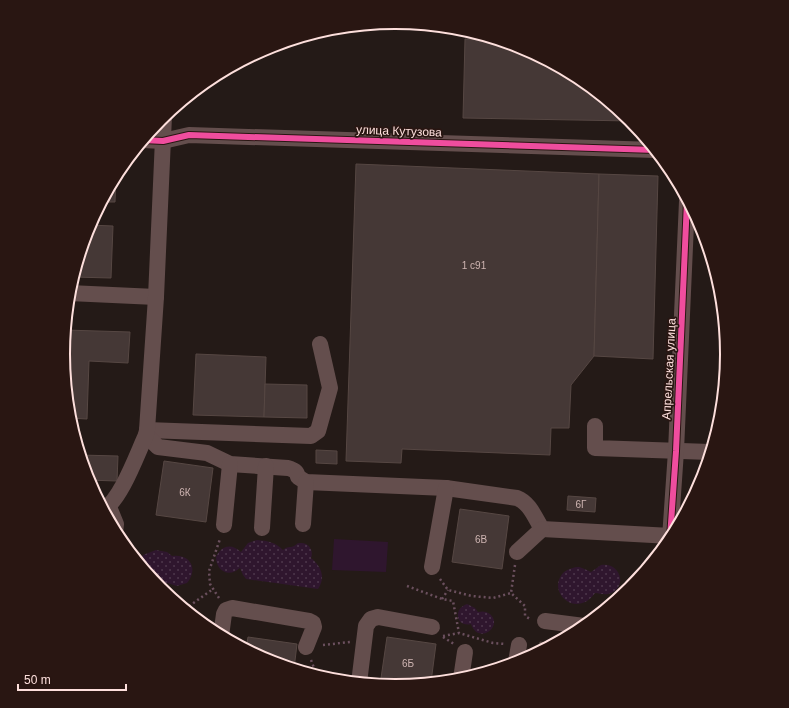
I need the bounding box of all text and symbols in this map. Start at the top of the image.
street label: улица Кутузова [356,123,442,140]
house number: 1 с91 [462,260,487,271]
street label: Апрельская улица [659,318,679,420]
house number: 6К [179,487,191,498]
house number: 6Г [576,499,587,510]
house number: 6В [475,534,487,545]
house number: 6Б [402,658,414,669]
scale bar [18,666,126,692]
text: 50 m [24,673,51,687]

